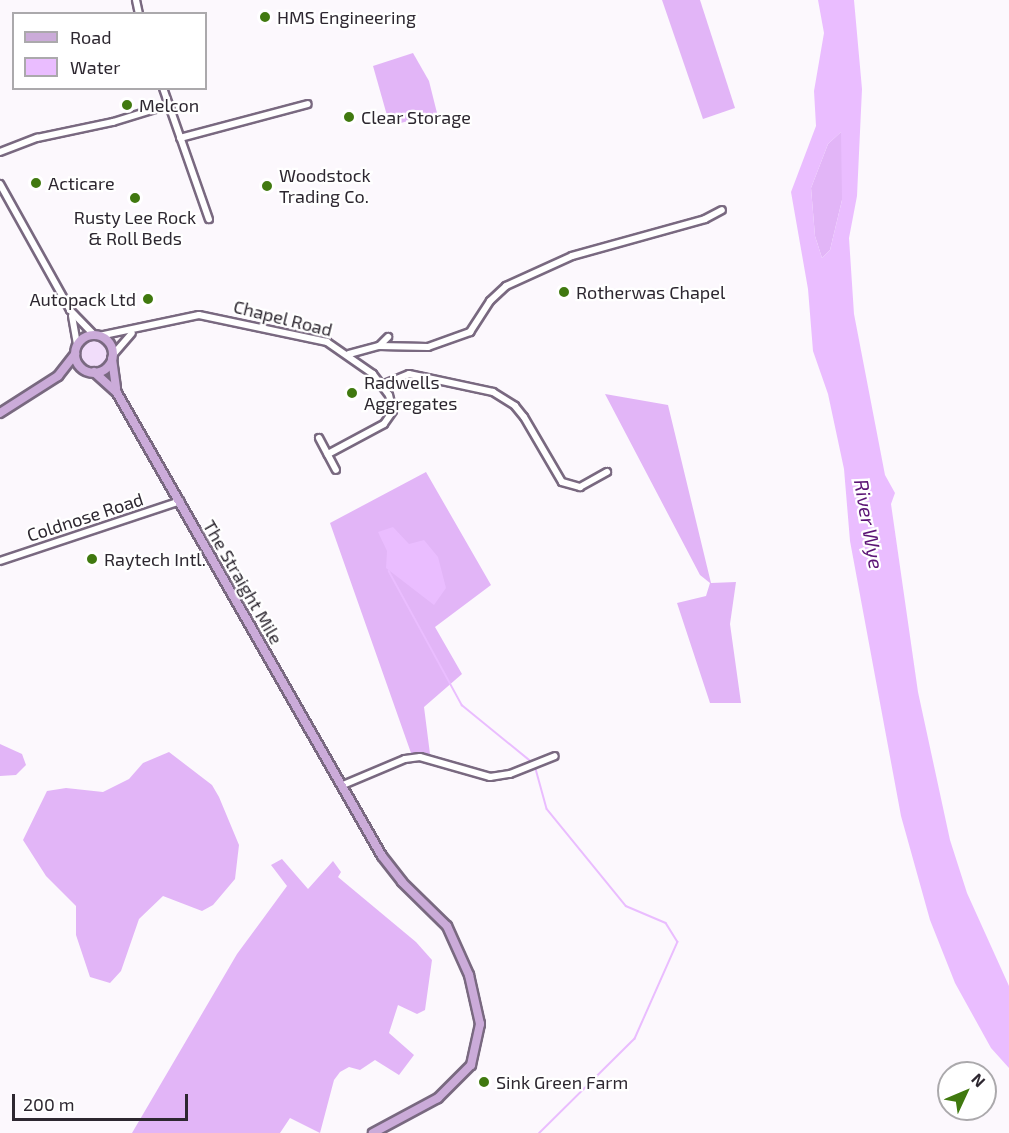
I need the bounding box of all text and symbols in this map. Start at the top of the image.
place label: HMS Engineering [277,6,416,28]
marker: HMS Engineering [258,10,272,24]
legend [12,12,207,90]
text: Road [70,26,111,48]
text: Water [70,56,120,78]
place label: Melcon [139,94,199,116]
marker: Melcon [120,98,134,112]
place label: Clear Storage [361,106,471,128]
marker: Clear Storage [342,110,356,124]
place label: Woodstock Trading Co. [279,165,371,207]
place label: Acticare [48,172,115,194]
marker: Acticare [29,176,43,190]
marker: Woodstock Trading Co. [260,179,274,193]
marker: Rusty Lee Rock & Roll Beds [128,191,142,205]
place label: Rusty Lee Rock & Roll Beds [74,207,196,250]
place label: Rotherwas Chapel [576,281,725,303]
marker: Rotherwas Chapel [557,285,571,299]
place label: Autopack Ltd [29,288,136,310]
marker: Autopack Ltd [141,292,155,306]
street label: Chapel Road [231,295,335,341]
place label: Radwells Aggregates [364,372,457,415]
marker: Radwells Aggregates [345,386,359,400]
water label: River Wye [849,477,889,571]
street label: Coldnose Road [24,488,146,546]
street label: The Straight Mile [199,516,287,648]
place label: Raytech Intl. [104,548,206,570]
marker: Raytech Intl. [85,552,99,566]
north arrow [937,1061,997,1121]
text: N [968,1069,990,1090]
place label: Sink Green Farm [496,1071,628,1093]
marker: Sink Green Farm [477,1075,491,1089]
scale bar [15,1082,190,1120]
text: 200 m [23,1093,75,1115]

